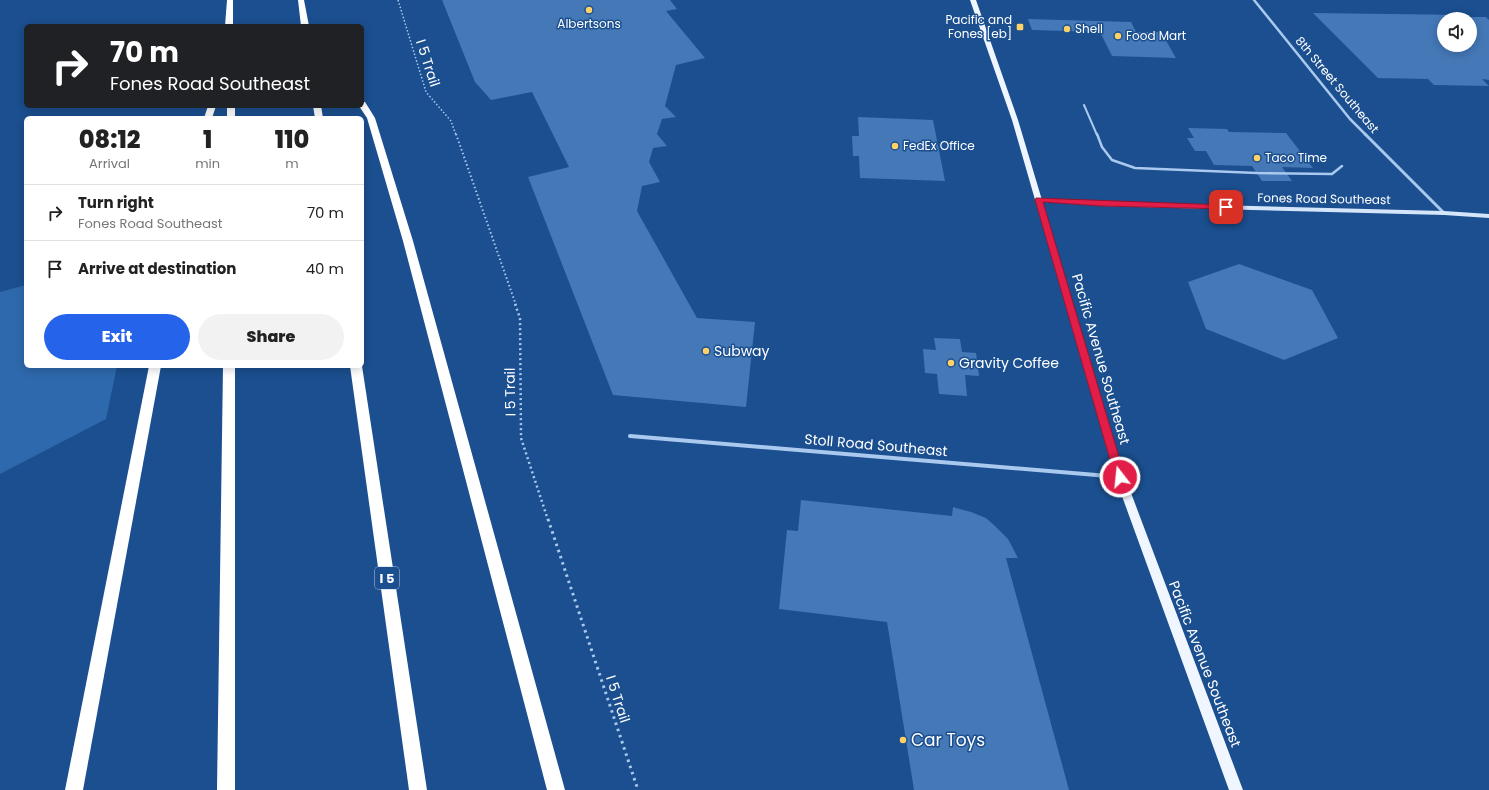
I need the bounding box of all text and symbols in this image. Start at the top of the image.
marker: Albertsons [584,5,594,15]
place label: Pacific and Fones [eb] [945,11,1012,42]
map controls [1437,12,1477,52]
button: sound [1437,12,1477,52]
place label: Albertsons [557,15,621,32]
place label: Shell [1075,20,1103,37]
marker: Pacific and Fones [eb] [1015,22,1025,32]
marker: Shell [1062,24,1072,34]
place label: Food Mart [1126,27,1186,44]
marker: Food Mart [1113,31,1123,41]
text: 70 m [110,33,179,72]
street label: 8th Street Southeast [1292,33,1383,137]
street label: I 5 Trail [411,37,445,89]
icon: right [44,40,96,92]
text: Fones Road Southeast [110,71,310,96]
text: 08:12 [79,123,140,156]
text: 1 [203,123,212,156]
text: 110 [275,123,309,156]
place label: FedEx Office [903,137,975,154]
marker: FedEx Office [890,141,900,151]
place label: Taco Time [1265,149,1327,166]
marker: Taco Time [1252,153,1262,163]
text: Arrival [89,154,130,173]
text: min [195,154,220,173]
text: m [285,154,299,173]
street label: Fones Road Southeast [1257,189,1391,208]
pin [1209,190,1243,224]
text: Turn right [78,192,154,213]
icon: arrive [1215,196,1237,218]
icon: right [44,202,66,224]
text: 70 m [307,202,344,223]
text: Fones Road Southeast [78,214,222,233]
icon: arrive [44,258,66,280]
text: Arrive at destination [78,258,236,279]
text: 40 m [306,258,344,279]
street label: Pacific Avenue Southeast [1067,271,1135,447]
button: Exit [44,314,190,360]
button: Share [198,314,344,360]
place label: Subway [714,341,770,361]
marker: Subway [701,346,711,356]
place label: Gravity Coffee [959,353,1059,373]
marker: Gravity Coffee [946,358,956,368]
street label: I 5 Trail [500,367,520,417]
street label: Stoll Road Southeast [804,429,948,461]
position arrow [1099,456,1141,498]
road number: I 5 [375,567,399,589]
street label: Pacific Avenue Southeast [1164,578,1246,750]
street label: I 5 Trail [601,673,635,725]
place label: Car Toys [911,728,985,752]
marker: Car Toys [898,735,908,745]

